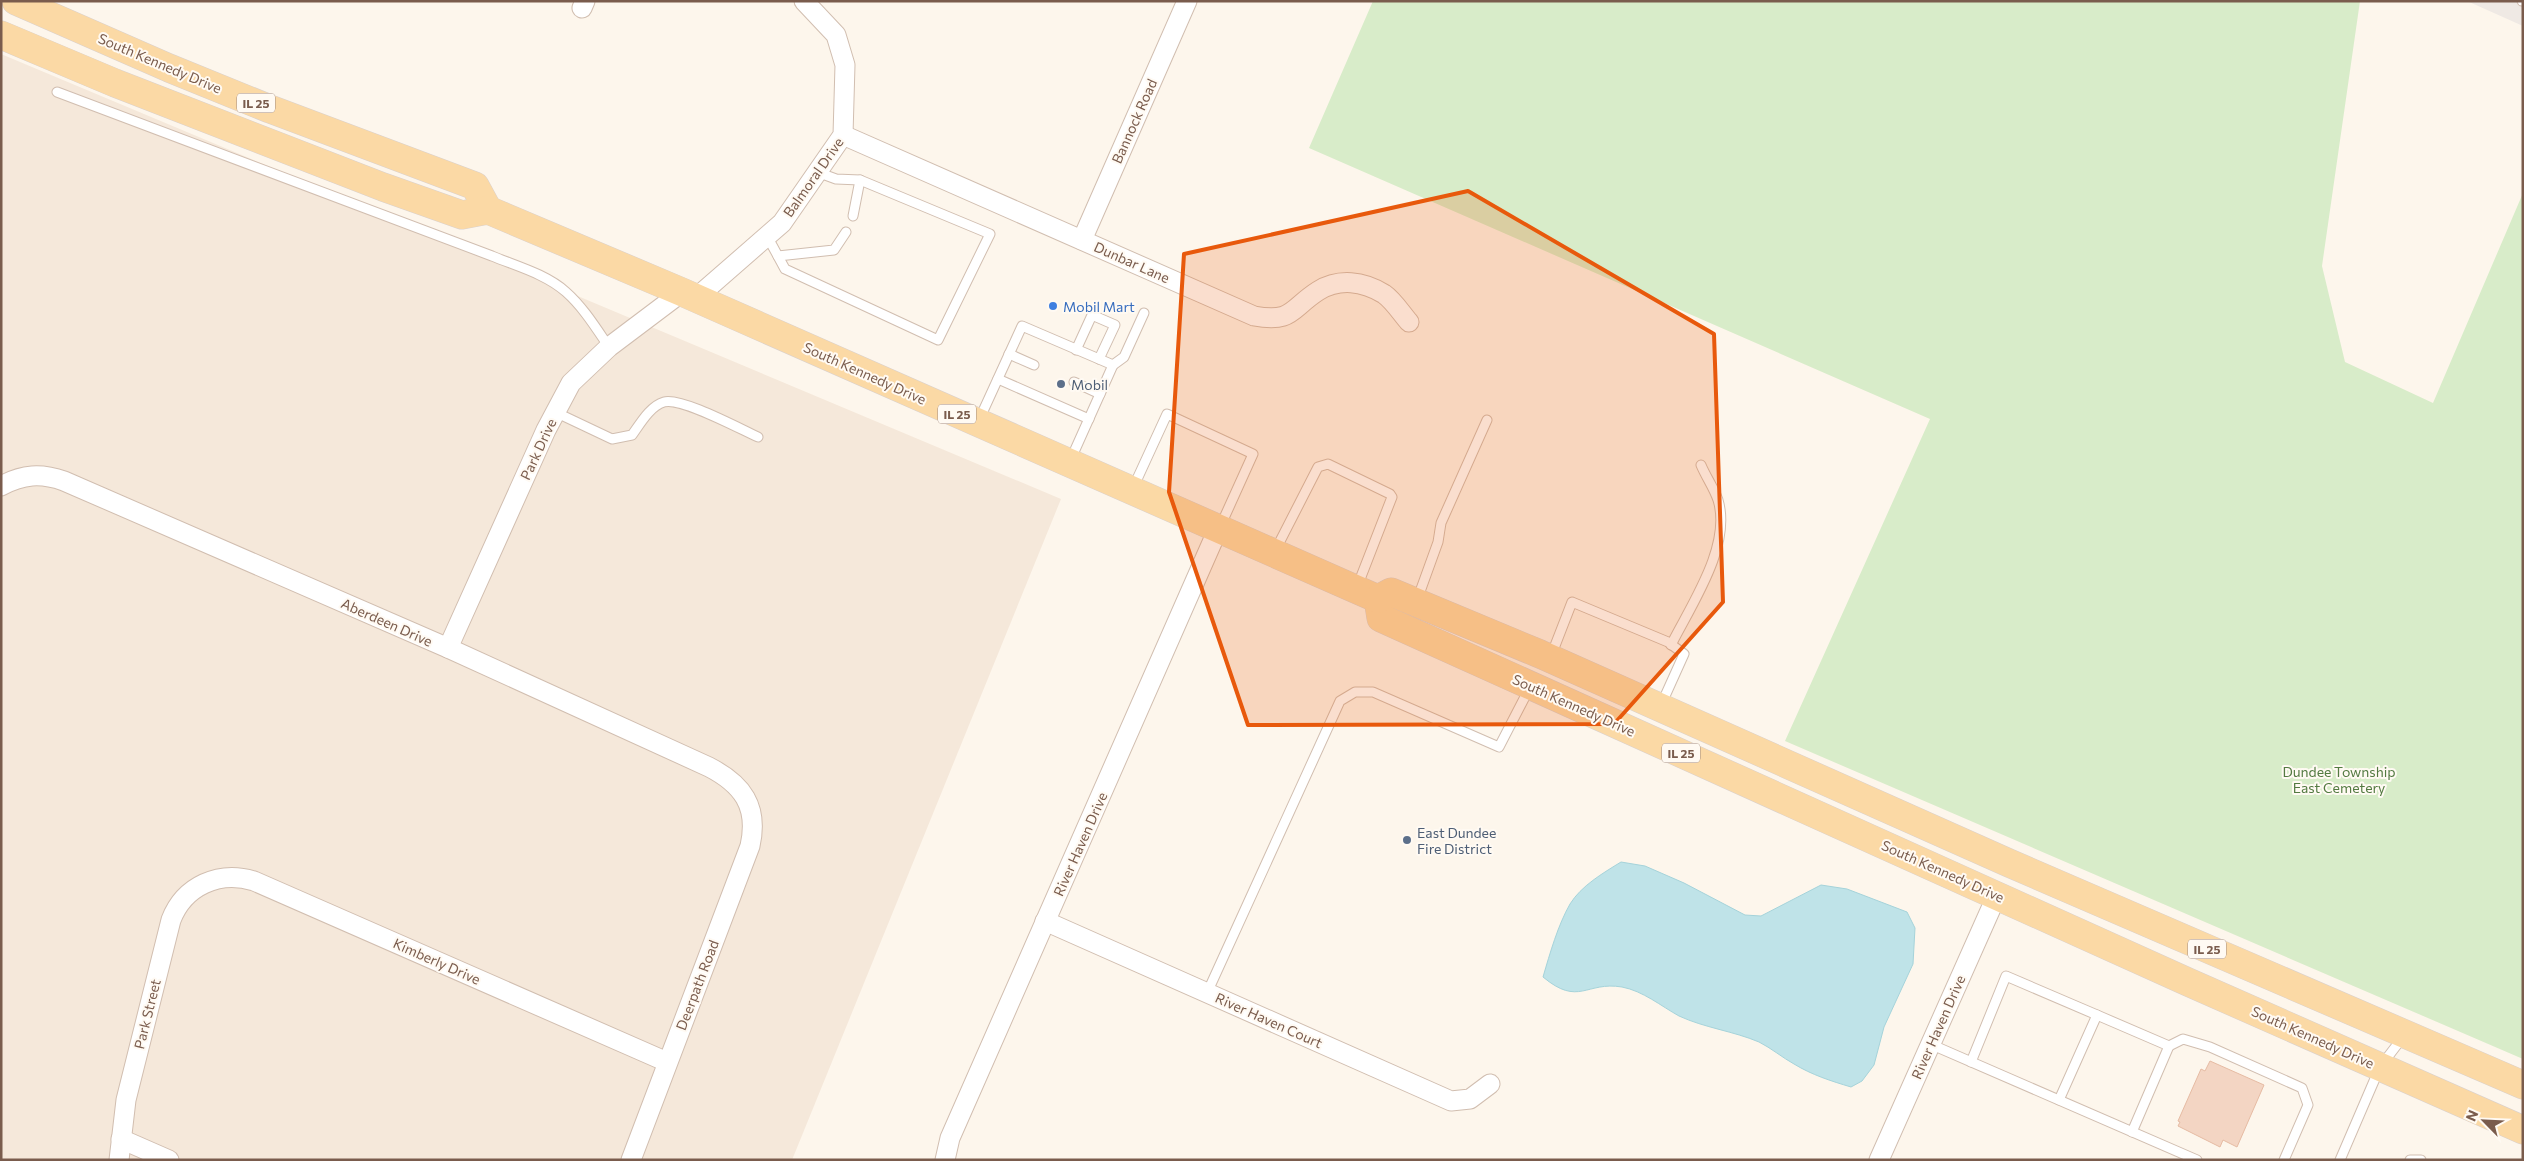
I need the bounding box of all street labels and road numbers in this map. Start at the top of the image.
street label: South Kennedy Drive [96,29,224,97]
street label: Bannock Road [1108,76,1160,166]
road number: IL 25 [237,94,275,112]
street label: Balmoral Drive [779,134,847,220]
street label: Dunbar Lane [1092,238,1172,286]
street label: South Kennedy Drive [801,338,929,408]
road number: IL 25 [938,404,976,424]
street label: Park Drive [516,416,560,482]
street label: Aberdeen Drive [339,594,435,650]
street label: South Kennedy Drive [1510,670,1638,740]
road number: IL 25 [1662,744,1700,762]
street label: River Haven Drive [1049,789,1111,899]
street label: South Kennedy Drive [1879,836,2007,906]
street label: Kimberly Drive [391,934,483,988]
street label: Deerpath Road [672,937,722,1033]
road number: IL 25 [2188,940,2226,959]
street label: River Haven Drive [1907,972,1969,1082]
street label: Park Street [130,977,164,1051]
street label: River Haven Court [1213,989,1325,1051]
street label: South Kennedy Drive [2249,1002,2377,1072]

